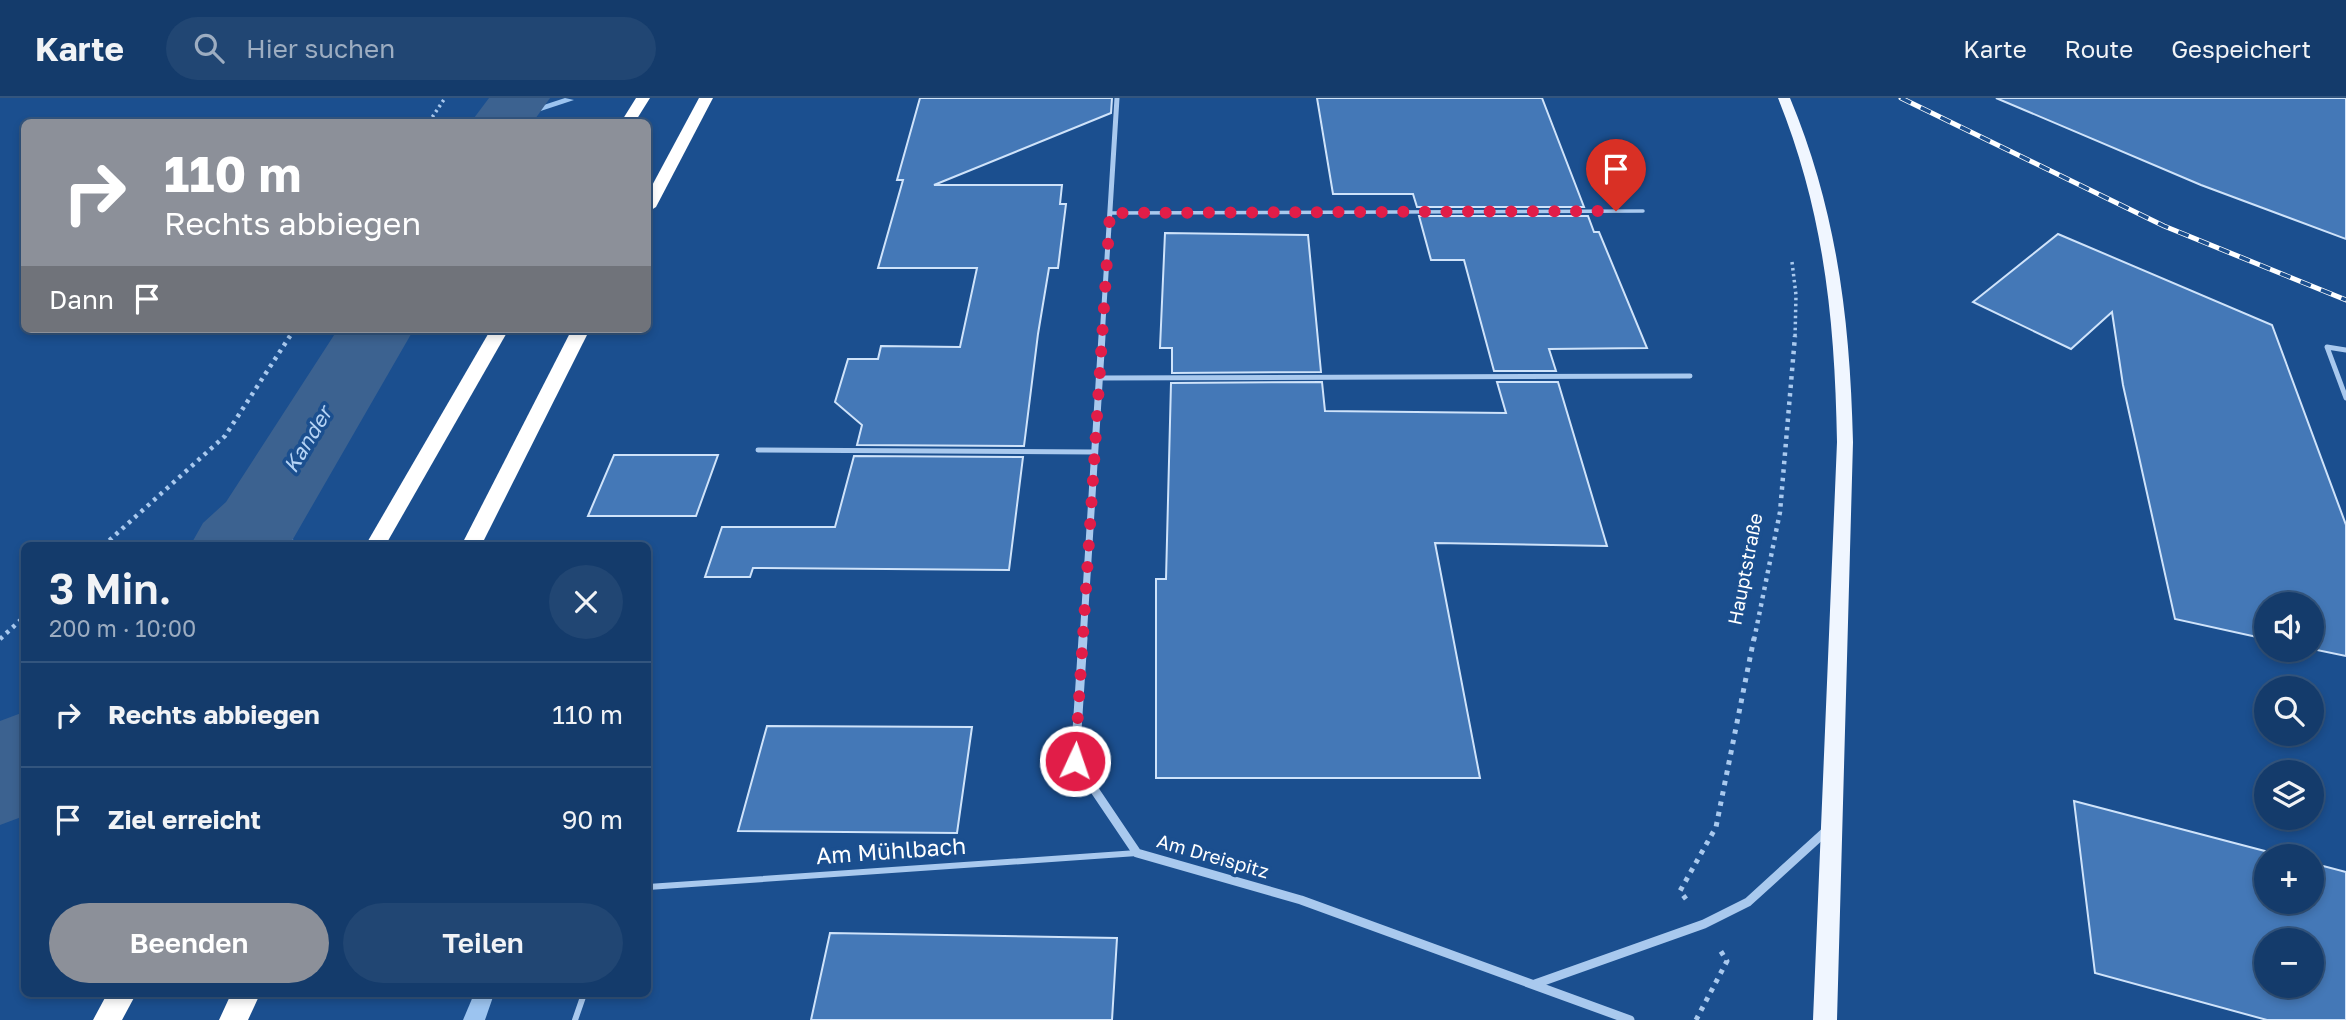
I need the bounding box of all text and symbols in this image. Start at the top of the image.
search box [166,17,656,80]
text: Karte [35,29,124,68]
icon: search [190,29,228,67]
text: Hier suchen [246,33,395,64]
text: Karte [1963,34,2027,63]
text: Route [2065,34,2133,63]
text: Gespeichert [2171,34,2311,63]
pin [1586,139,1646,211]
text: 110 m [164,144,301,203]
icon: right [49,147,140,238]
icon: arrive [1597,150,1635,188]
text: Rechts abbiegen [164,204,421,242]
icon: arrive [128,280,166,318]
text: Dann [49,284,114,315]
water label: Kander [277,399,338,477]
street label: Hauptstraße [1722,511,1767,627]
text: 3 Min. [49,563,172,613]
button: close [549,565,623,639]
map controls [2254,592,2324,998]
button: sound [2254,592,2324,662]
text: 200 m · 10:00 [49,614,196,642]
button: search [2254,676,2324,746]
icon: right [49,696,87,734]
text: Rechts abbiegen [108,699,320,730]
text: 110 m [552,699,623,730]
position arrow [1038,724,1112,798]
button: layers [2254,760,2324,830]
icon: arrive [49,801,87,839]
text: Ziel erreicht [108,804,261,835]
text: 90 m [562,804,623,835]
street label: Am Dreispitz [1154,829,1272,882]
street label: Am Mühlbach [815,831,967,869]
button: + [2254,844,2324,914]
button: Beenden [49,903,329,983]
button: Teilen [343,903,623,983]
button: − [2254,928,2324,998]

